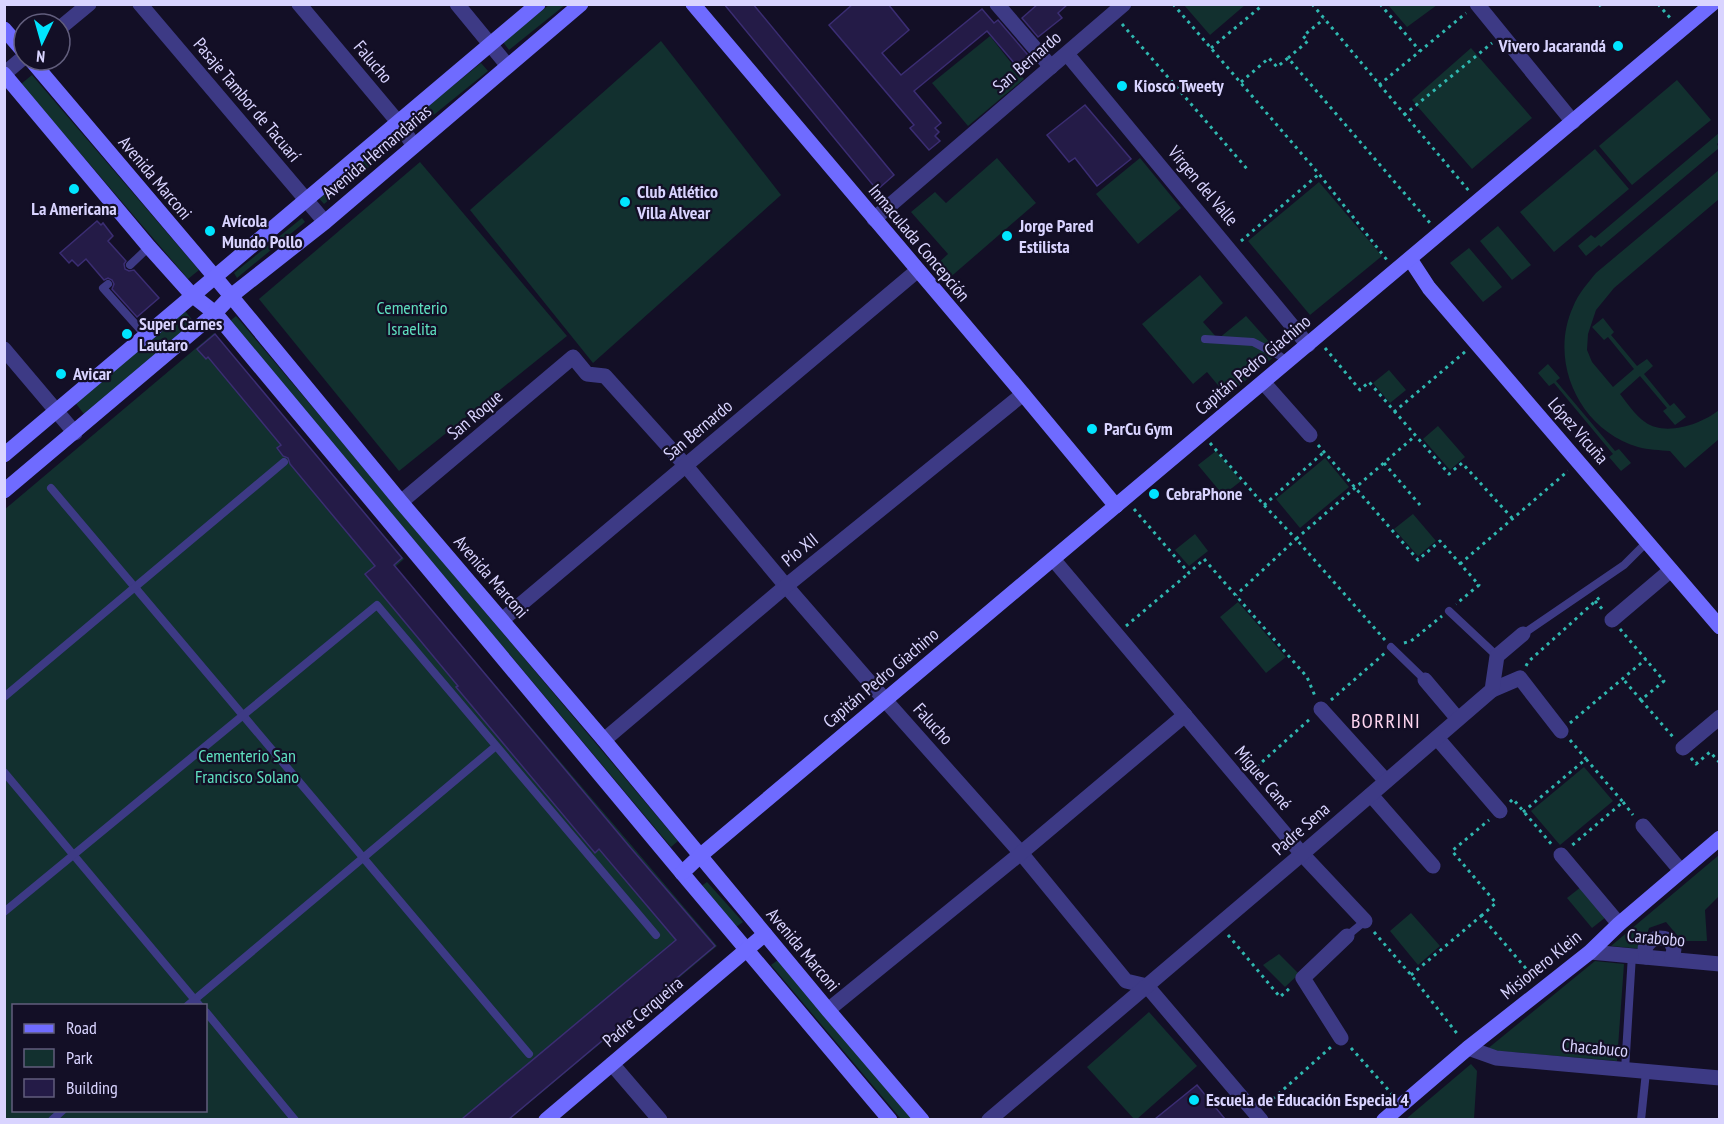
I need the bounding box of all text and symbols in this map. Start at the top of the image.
north arrow [12,12,72,72]
street label: San Bernardo [988,26,1066,98]
street label: Pasaje Tambor de Tacuarí [189,33,306,167]
place label: Vivero Jacarandá [1498,34,1606,57]
street label: Falucho [349,36,398,88]
marker: Vivero Jacarandá [1611,39,1625,53]
text: N [36,47,46,67]
place label: Kiosco Tweety [1134,74,1224,97]
marker: Kiosco Tweety [1115,79,1129,93]
street label: Avenida Hernandarias [318,99,436,204]
street label: Avenida Marconi [114,131,197,224]
street label: Virgen del Valle [1163,140,1244,230]
street label: Inmaculada Concepción [864,179,975,306]
place label: Club Atlético Villa Alvear [636,180,718,224]
marker: La Americana [67,182,81,196]
marker: Club Atlético Villa Alvear [618,195,632,209]
place label: La Americana [31,197,117,220]
place label: Avícola Mundo Pollo [221,209,303,253]
place label: Jorge Pared Estilista [1018,214,1093,258]
marker: Avícola Mundo Pollo [203,224,217,238]
marker: Jorge Pared Estilista [1000,229,1014,243]
park label: Cementerio Israelita [376,296,448,340]
street label: Capitán Pedro Giachino [1190,309,1315,420]
place label: Super Carnes Lautaro [139,312,222,356]
marker: Super Carnes Lautaro [120,327,134,341]
place label: Avicar [72,362,112,385]
marker: Avicar [54,367,68,381]
street label: San Roque [442,385,507,444]
street label: López Vicuña [1543,393,1613,469]
street label: San Bernardo [658,394,737,465]
place label: ParCu Gym [1104,417,1173,440]
marker: ParCu Gym [1085,422,1099,436]
place label: CebraPhone [1166,482,1243,505]
marker: CebraPhone [1147,487,1161,501]
street label: Pío XII [777,528,823,571]
street label: Avenida Marconi [449,531,534,623]
street label: Capitán Pedro Giachino [818,622,943,733]
street label: Falucho [909,698,958,750]
district label: BORRINI [1351,708,1421,734]
street label: Miguel Cané [1230,741,1297,815]
park label: Cementerio San Francisco Solano [195,744,299,788]
street label: Padre Sena [1267,797,1334,860]
street label: Avenida Marconi [762,903,845,996]
street label: Carabobo [1626,923,1686,952]
street label: Misionero Klein [1496,925,1586,1004]
street label: Padre Cerqueira [598,971,688,1052]
legend [12,1004,207,1112]
text: Road [66,1016,97,1039]
street label: Chacabuco [1561,1033,1629,1062]
text: Park [66,1046,93,1069]
text: Building [66,1076,118,1099]
place label: Escuela de Educación Especial 4 [1206,1088,1409,1111]
marker: Escuela de Educación Especial 4 [1187,1093,1201,1107]

